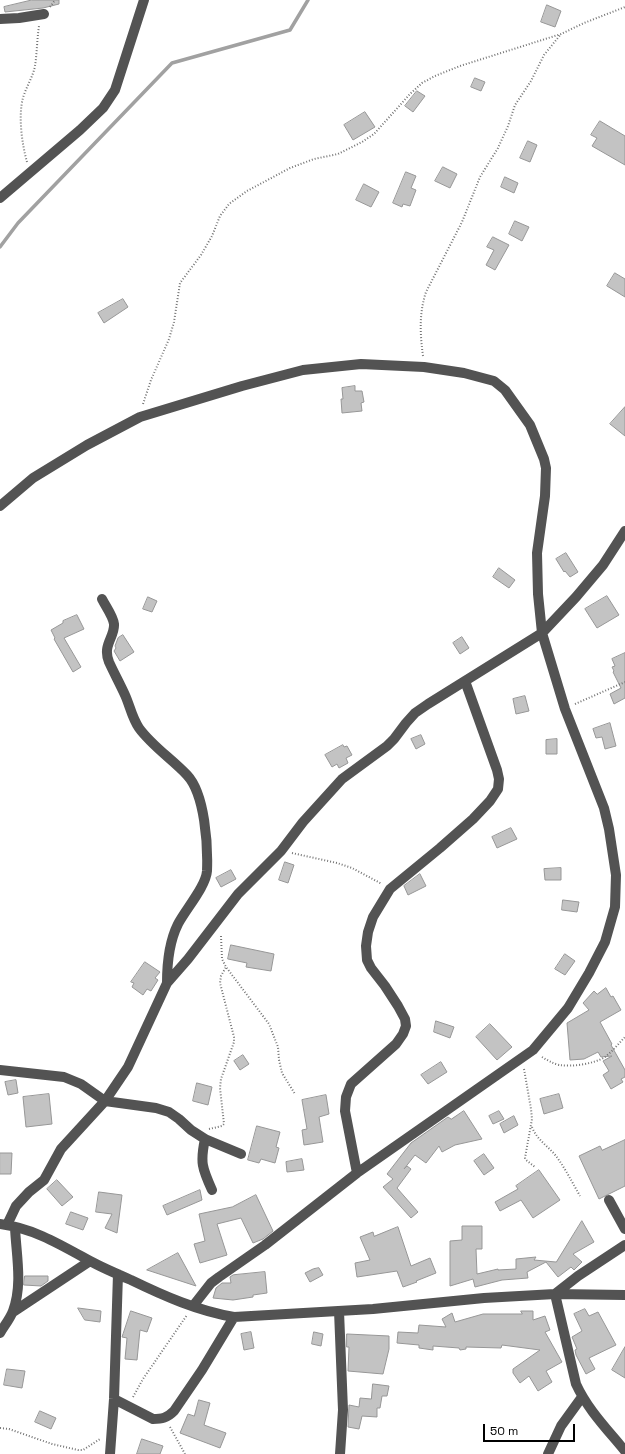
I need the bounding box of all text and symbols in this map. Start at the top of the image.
scale bar [485,1416,577,1442]
text: 50 m [490,1423,518,1439]

